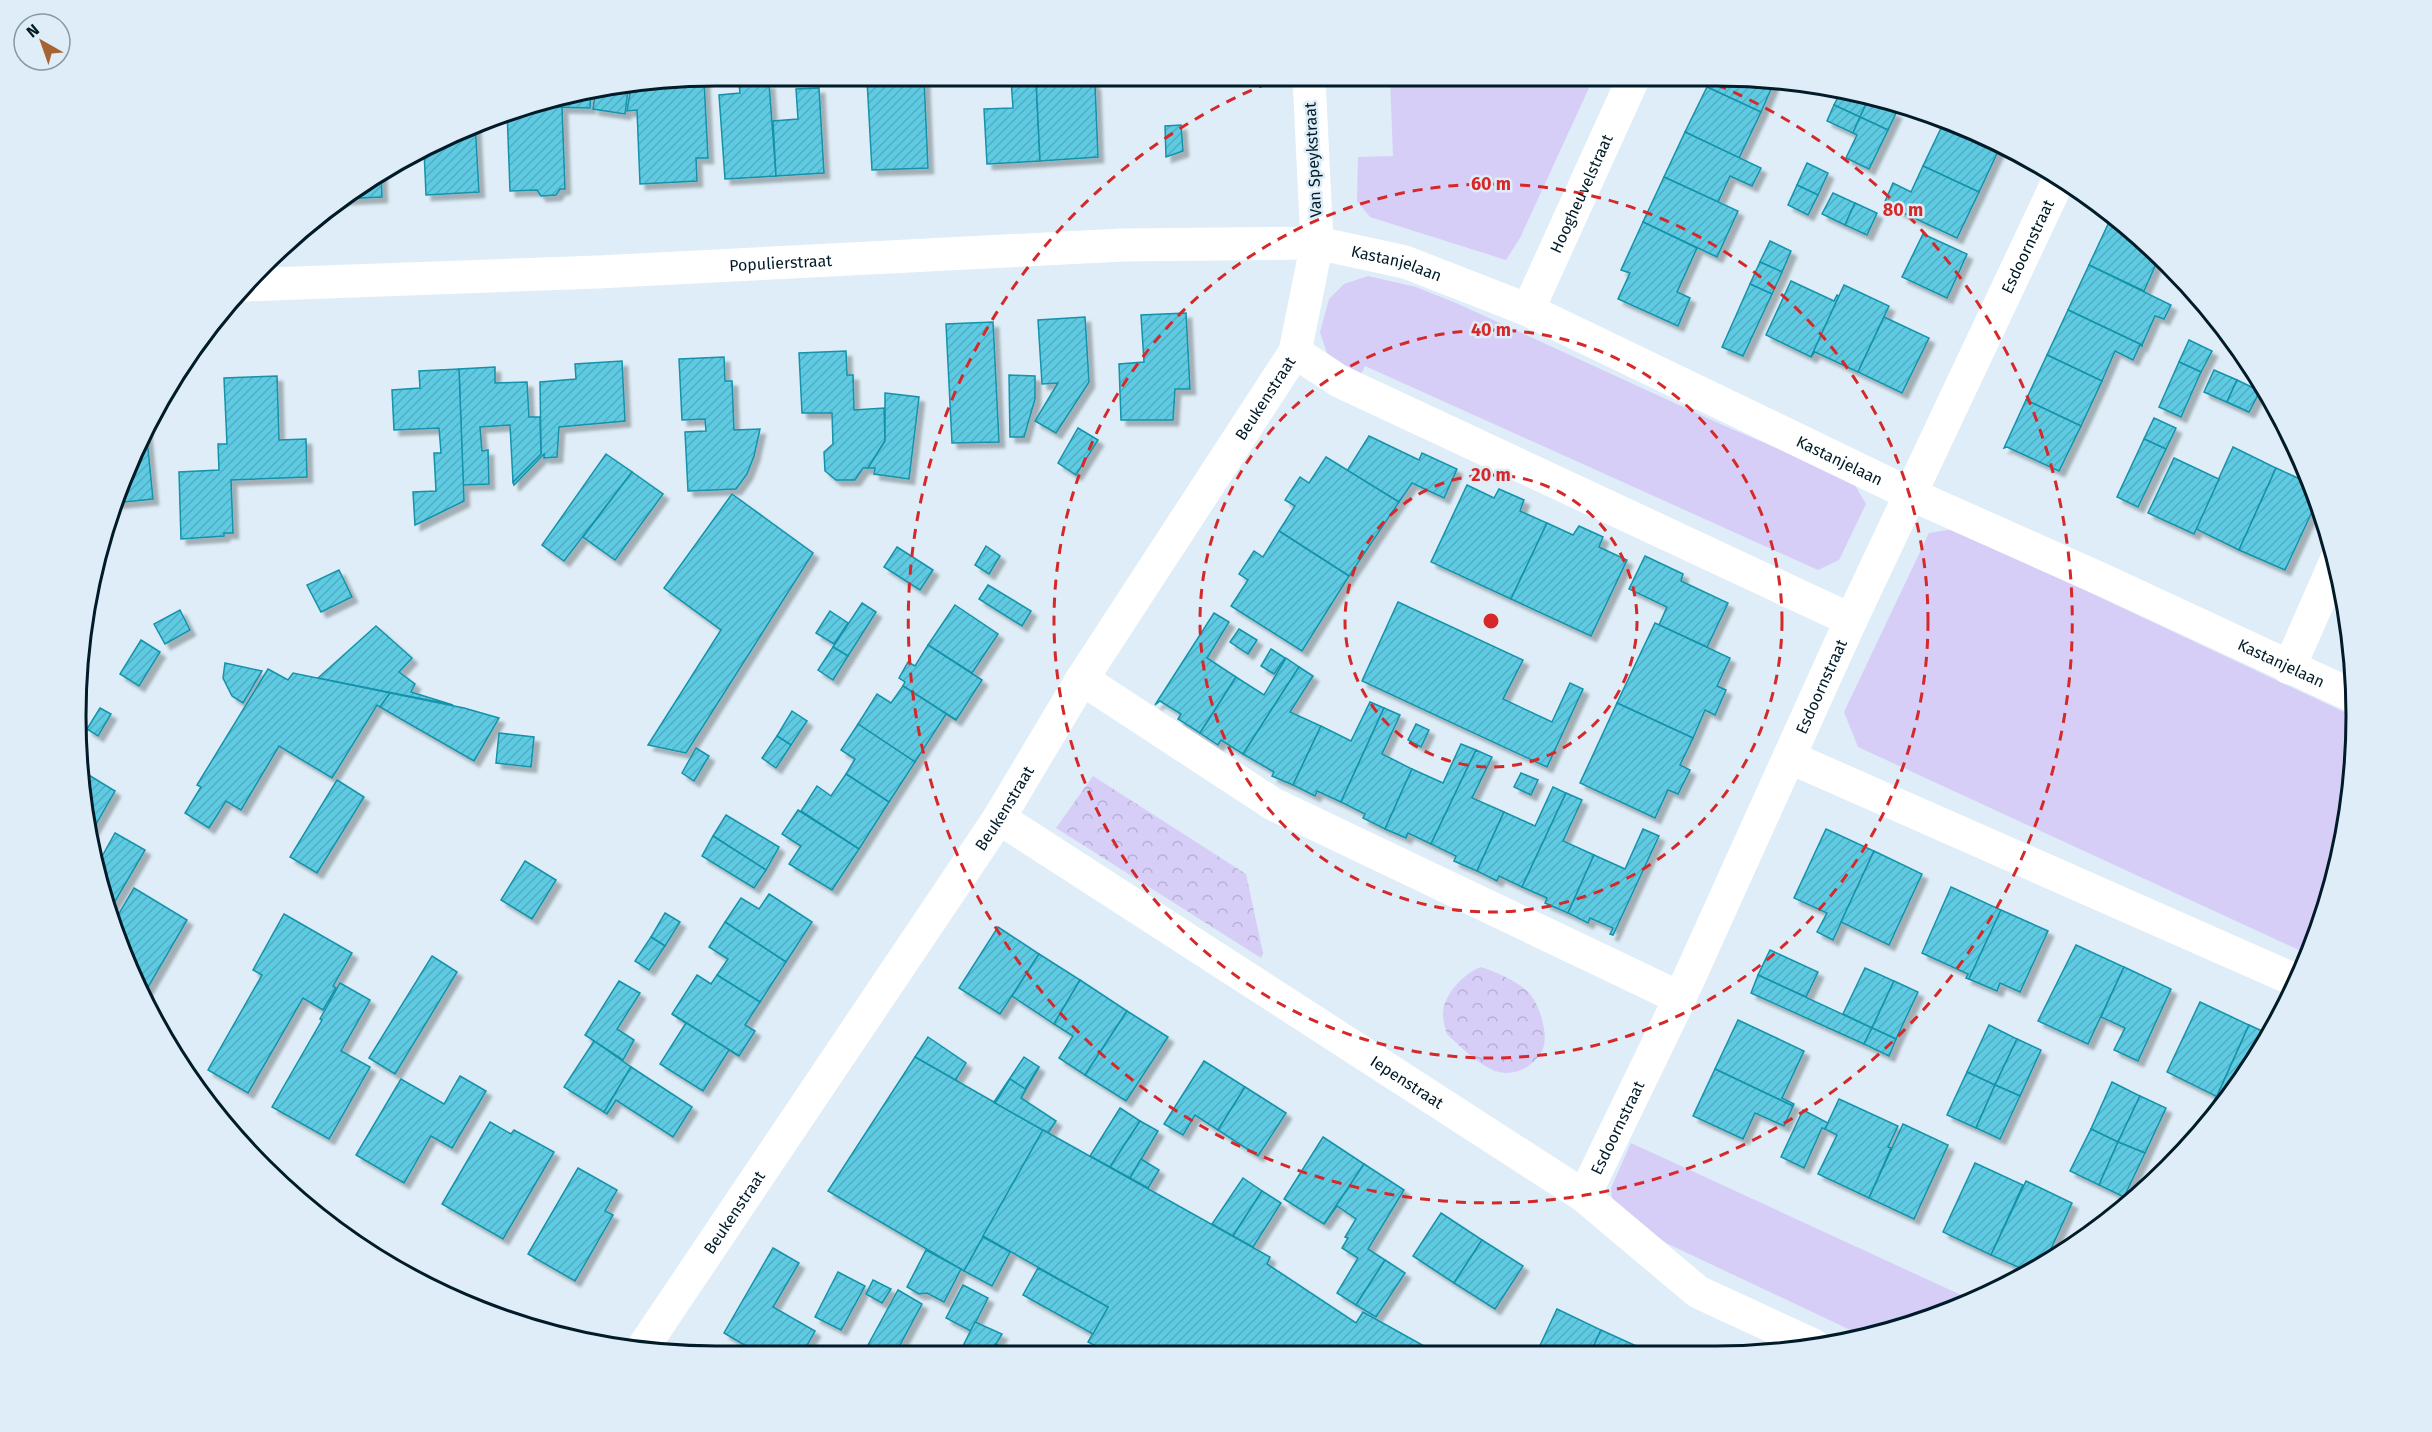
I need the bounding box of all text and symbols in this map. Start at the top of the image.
north arrow [12,12,72,72]
text: N [23,20,43,42]
street label: Van Speykstraat [1300,102,1326,218]
street label: Hoogheuvelstraat [1546,131,1616,256]
text: 60 m [1471,173,1511,195]
street label: Esdoornstraat [1997,196,2058,297]
text: 80 m [1883,199,1923,221]
street label: Kastanjelaan [1349,241,1445,285]
street label: Populierstraat [729,250,833,275]
text: 40 m [1471,319,1511,341]
street label: Beukenstraat [1231,353,1299,443]
street label: Kastanjelaan [1793,431,1886,489]
text: 20 m [1471,464,1511,486]
centre of rings [1481,611,1501,631]
street label: Kastanjelaan [2235,634,2328,691]
street label: Esdoornstraat [1791,636,1851,737]
street label: Beukenstraat [971,762,1038,854]
street label: Iepenstraat [1367,1051,1447,1112]
street label: Esdoornstraat [1586,1077,1648,1178]
street label: Beukenstraat [699,1167,769,1257]

